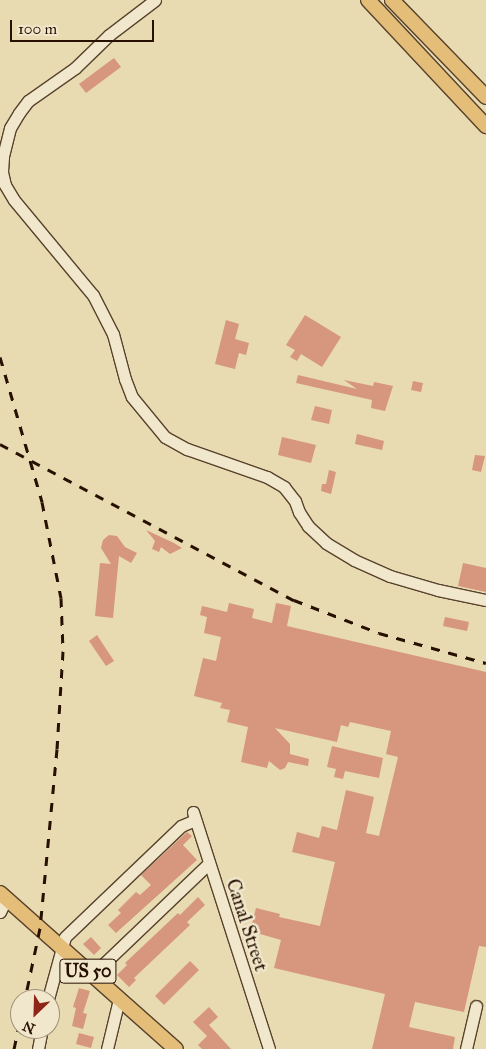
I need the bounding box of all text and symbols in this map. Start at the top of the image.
scale bar [12,10,156,42]
text: 100 m [18,20,57,38]
street label: Canal Street [221,876,273,974]
road number: US 50 [59,956,117,986]
north arrow [10,989,60,1039]
text: N [20,1017,38,1037]

